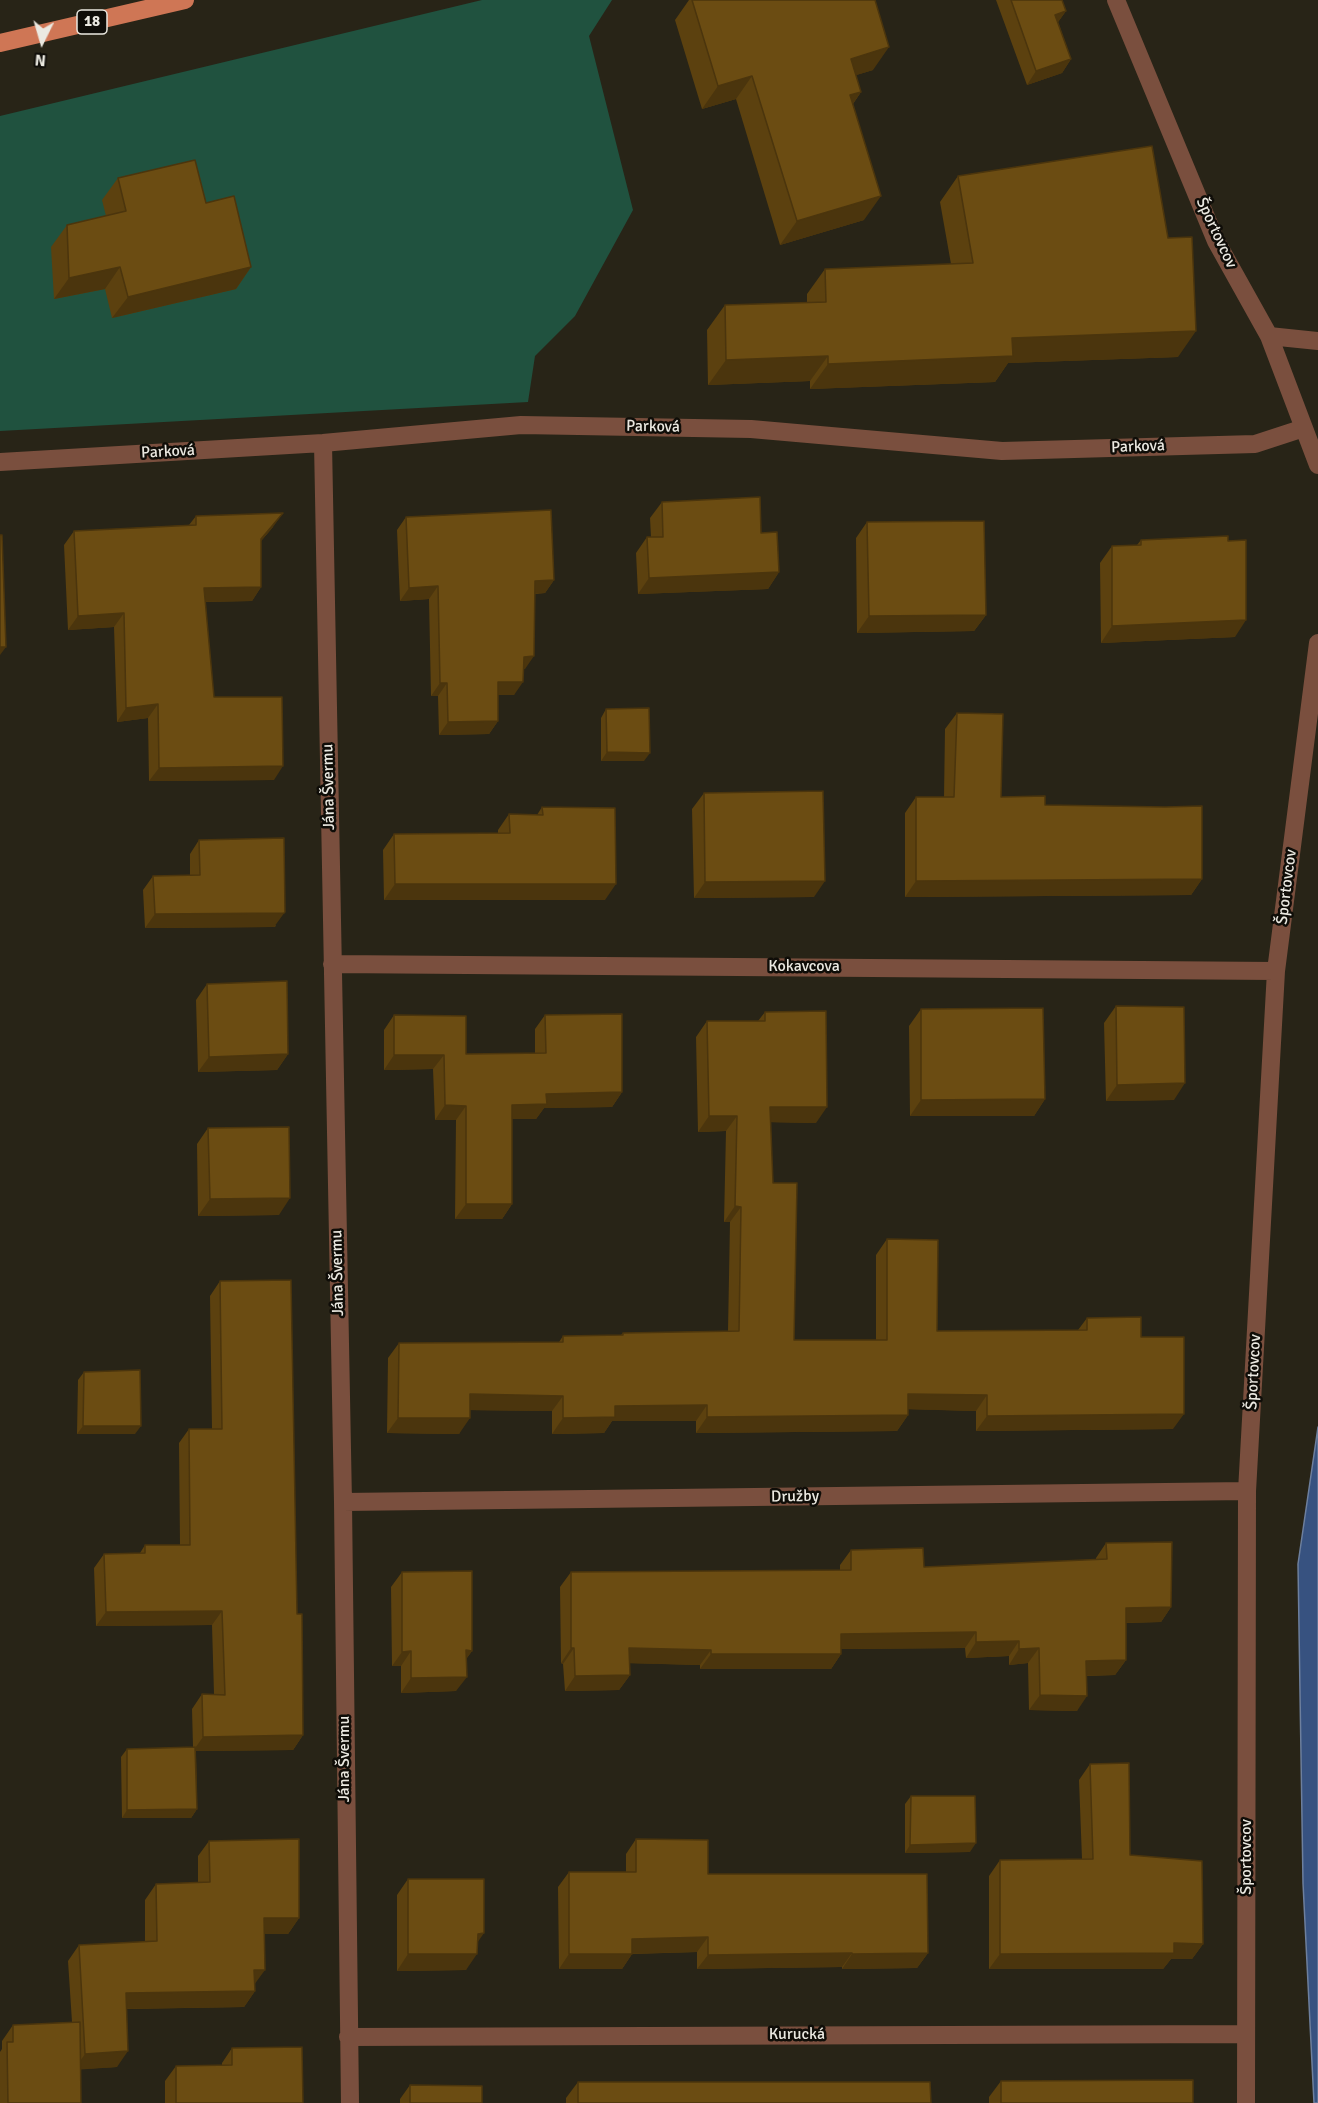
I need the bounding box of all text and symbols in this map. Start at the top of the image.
road number: 18 [77,10,107,34]
north arrow [12,12,72,72]
text: N [34,49,47,70]
street label: Športovcov [1191,195,1241,271]
street label: Parková [626,417,680,437]
street label: Parková [1111,436,1165,458]
street label: Parková [141,441,195,463]
street label: Jána Švermu [319,744,339,830]
street label: Športovcov [1273,848,1301,926]
street label: Kokavcova [768,957,840,977]
street label: Jána Švermu [328,1230,348,1316]
street label: Športovcov [1242,1334,1266,1410]
street label: Družby [771,1487,819,1507]
street label: Jána Švermu [335,1716,355,1802]
street label: Športovcov [1237,1819,1257,1895]
street label: Kurucká [769,2025,825,2045]

